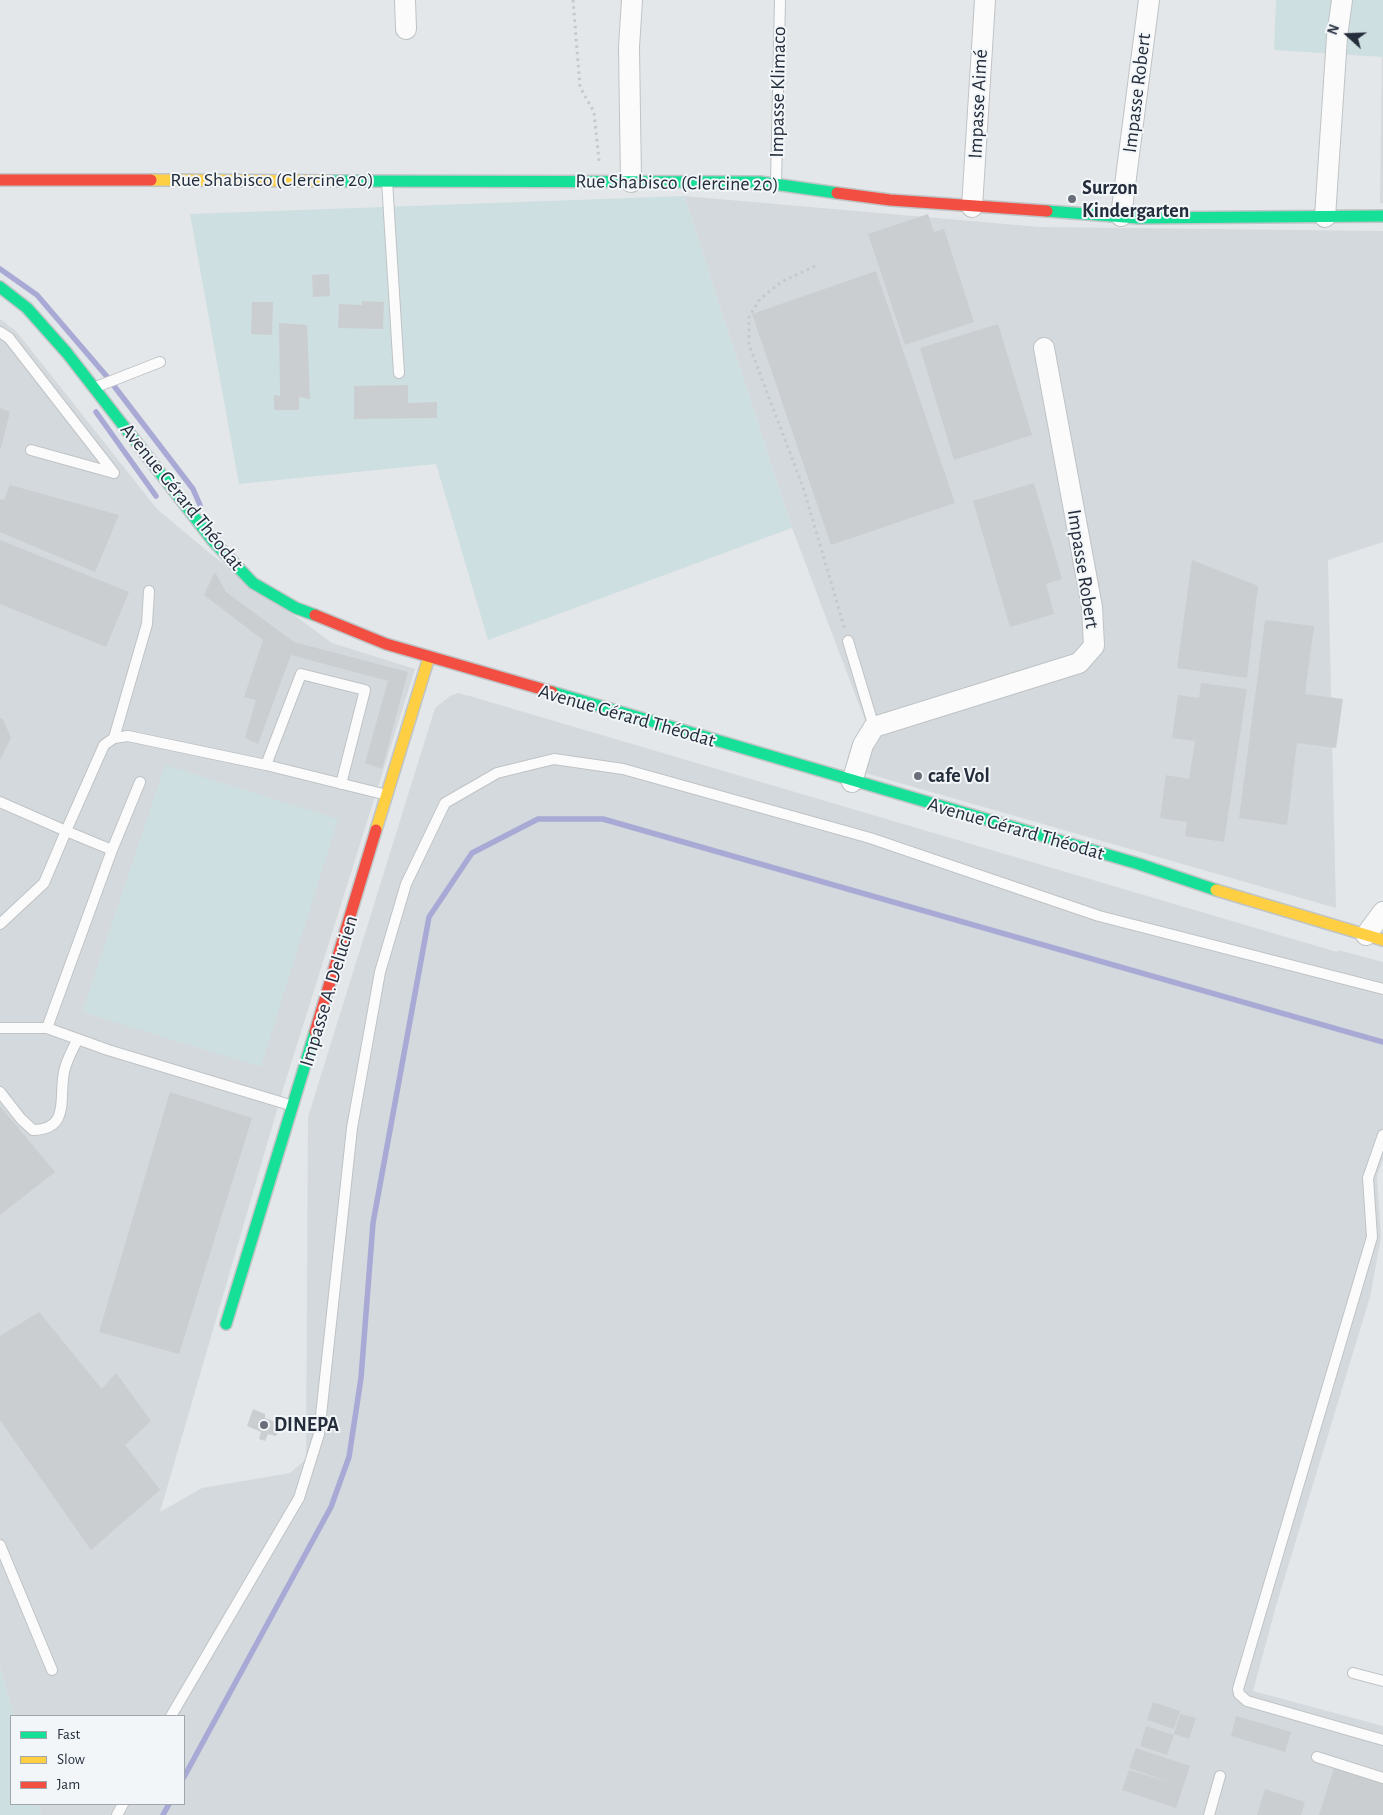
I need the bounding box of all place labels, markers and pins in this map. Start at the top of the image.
place label: Surzon Kindergarten [1082,176,1189,223]
marker: Surzon Kindergarten [1066,193,1078,205]
place label: cafe Vol [928,764,990,788]
marker: cafe Vol [912,770,924,782]
place label: DINEPA [274,1413,339,1437]
marker: DINEPA [258,1419,270,1431]

